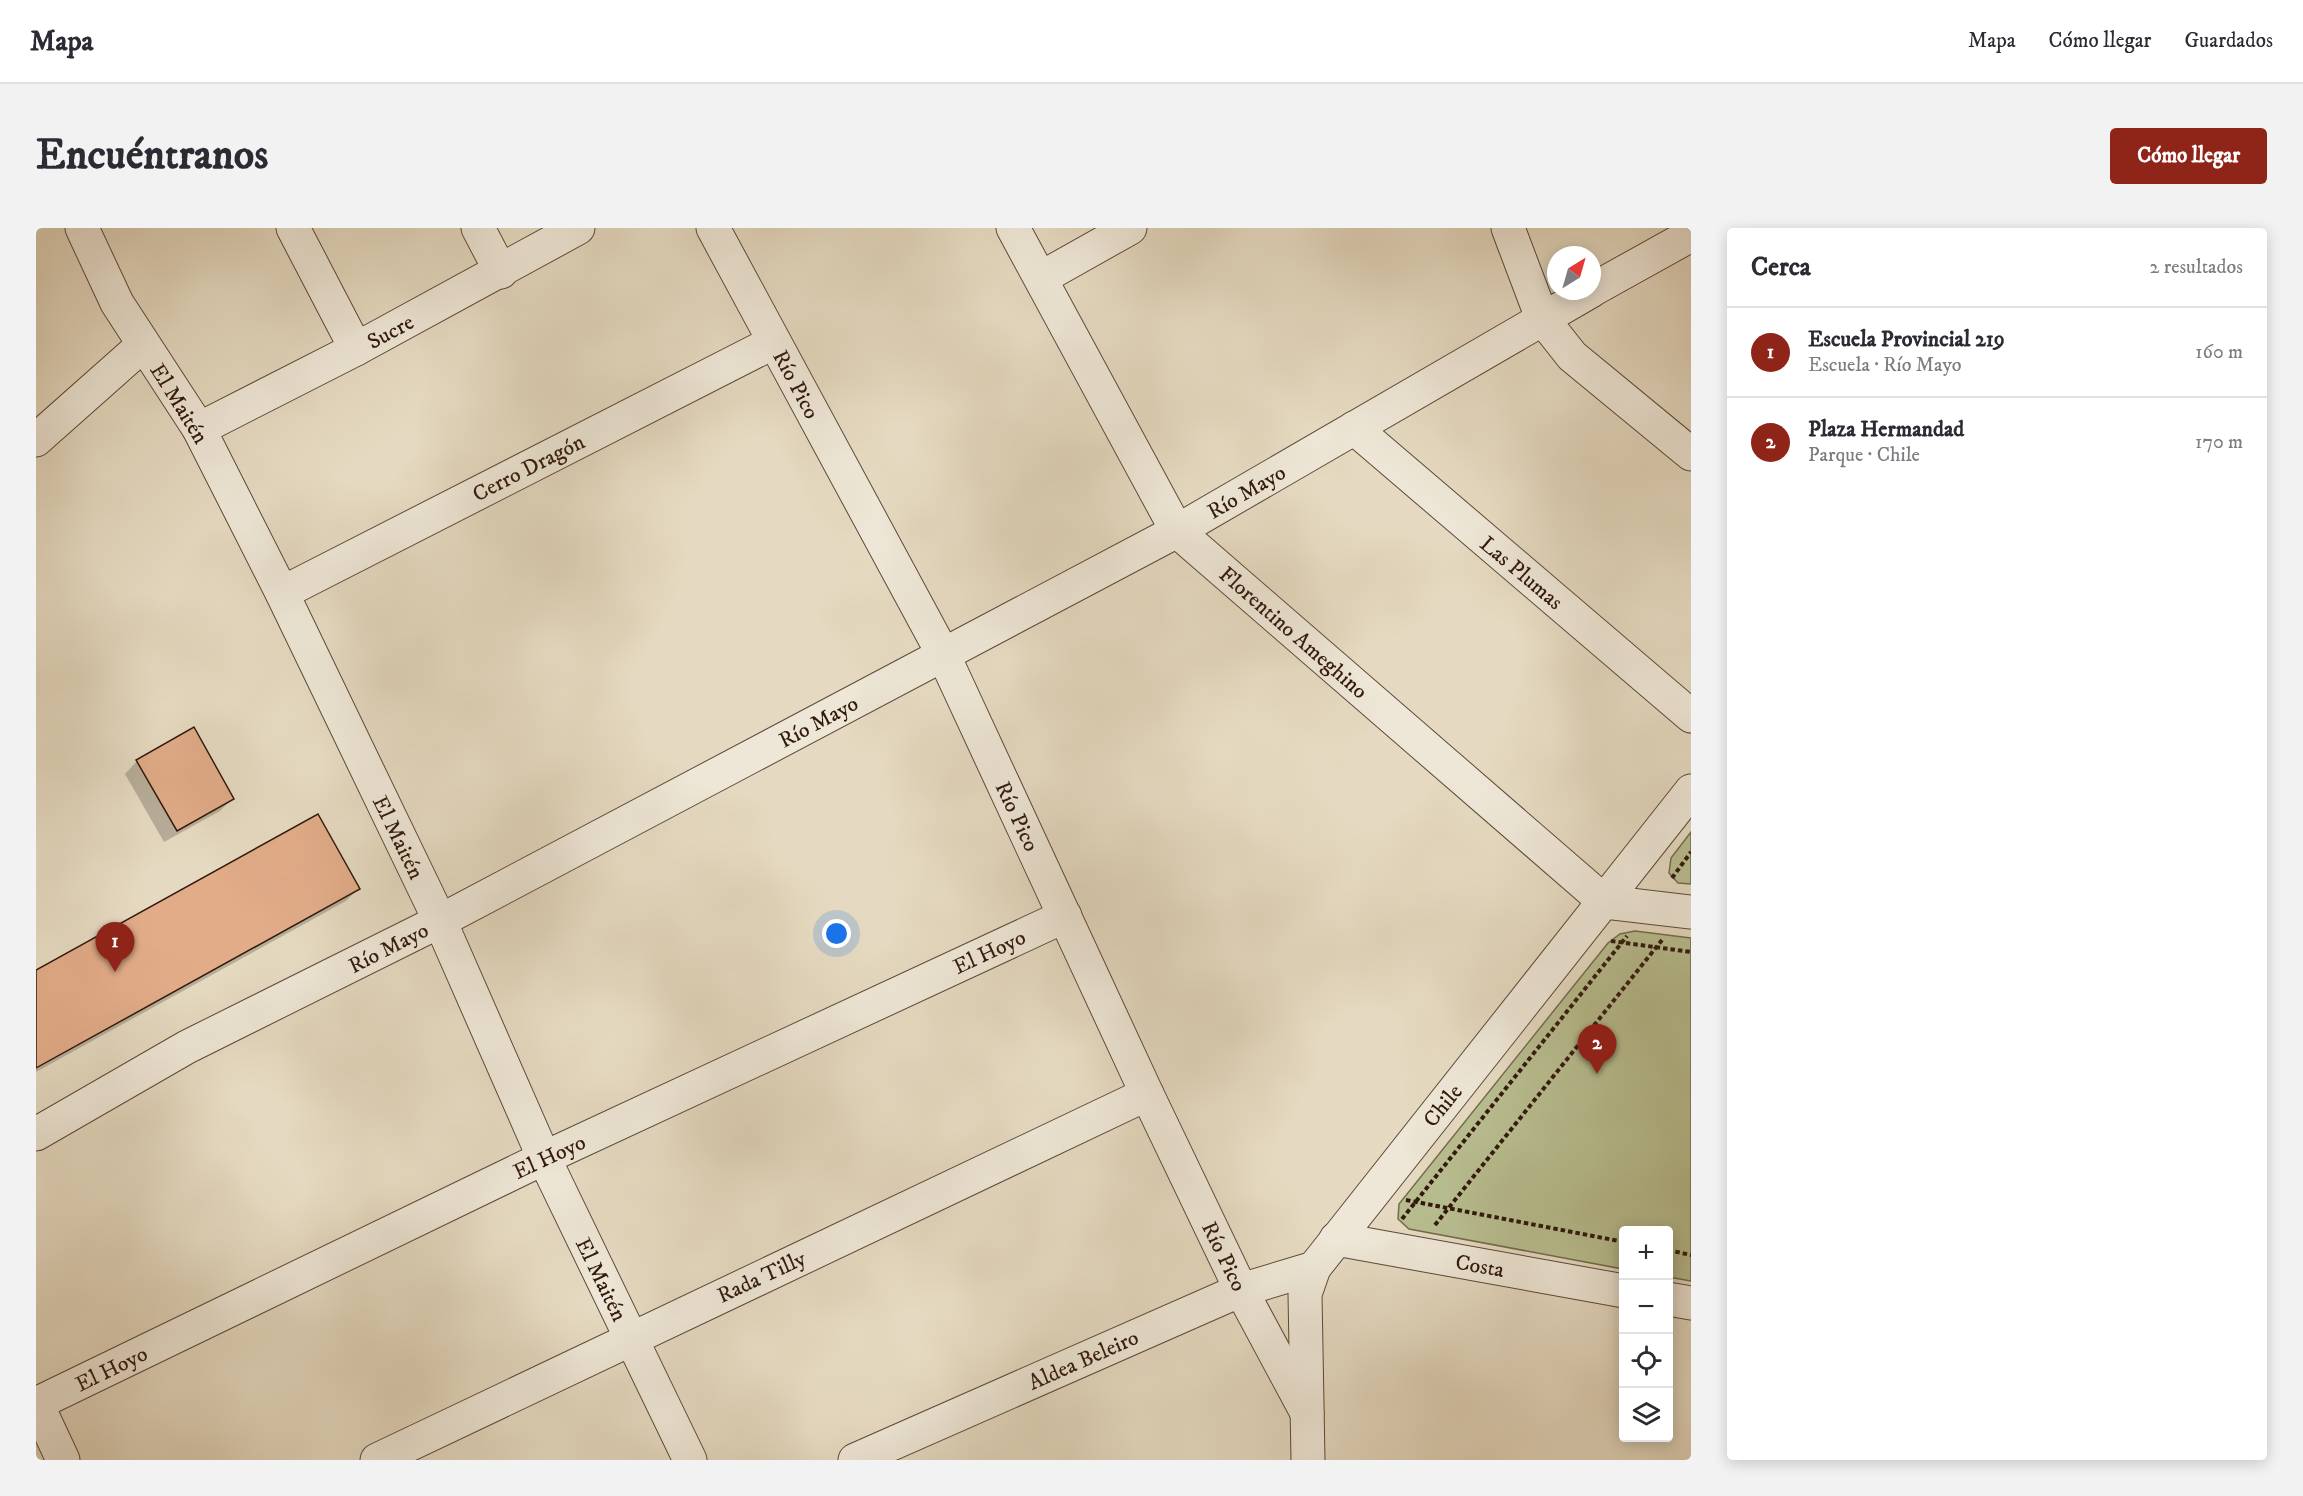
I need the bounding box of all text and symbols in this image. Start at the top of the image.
text: Mapa [30,24,93,59]
text: Mapa [1968,28,2016,54]
text: Cómo llegar [2049,28,2151,54]
text: Guardados [2184,28,2273,54]
button: Cómo llegar [2110,128,2267,184]
text: Encuéntranos [36,130,268,182]
north arrow [1547,246,1601,300]
text: Cerca [1751,251,1811,284]
text: 2 resultados [2150,255,2243,280]
street label: Sucre [363,309,419,356]
text: Escuela Provincial 219 [1808,326,2005,353]
text: 1 [1767,340,1774,365]
text: 160 m [2195,340,2243,365]
street label: Río Pico [766,346,825,424]
text: Escuela · Río Mayo [1808,353,1962,378]
street label: El Maitén [144,359,214,449]
text: Plaza Hermandad [1808,416,1964,443]
street label: Cerro Dragón [468,428,590,508]
text: 2 [1766,430,1775,455]
text: 170 m [2195,430,2243,455]
text: Parque · Chile [1808,443,1920,468]
street label: Río Mayo [1203,459,1291,526]
street label: Las Plumas [1474,531,1568,616]
street label: Florentino Ameghino [1213,561,1373,705]
street label: Río Mayo [774,690,863,754]
street label: Río Pico [989,777,1045,856]
street label: El Maitén [366,791,430,884]
street label: Río Mayo [344,917,433,980]
your location [822,919,851,948]
pin: 1 [96,922,134,972]
street label: El Hoyo [949,924,1030,981]
pin: 2 [1578,1024,1616,1074]
street label: Chile [1418,1079,1469,1133]
street label: El Hoyo [509,1129,590,1186]
street label: Río Pico [1195,1217,1252,1296]
map controls [1619,1226,1673,1442]
button: + [1619,1226,1673,1280]
street label: El Maitén [569,1233,633,1326]
street label: Rada Tilly [713,1245,811,1310]
street label: Costa [1453,1249,1507,1284]
button: − [1619,1280,1673,1334]
street label: Aldea Beleiro [1024,1324,1143,1397]
button: locate [1619,1334,1673,1388]
street label: El Hoyo [71,1340,152,1398]
button: layers [1619,1388,1673,1442]

